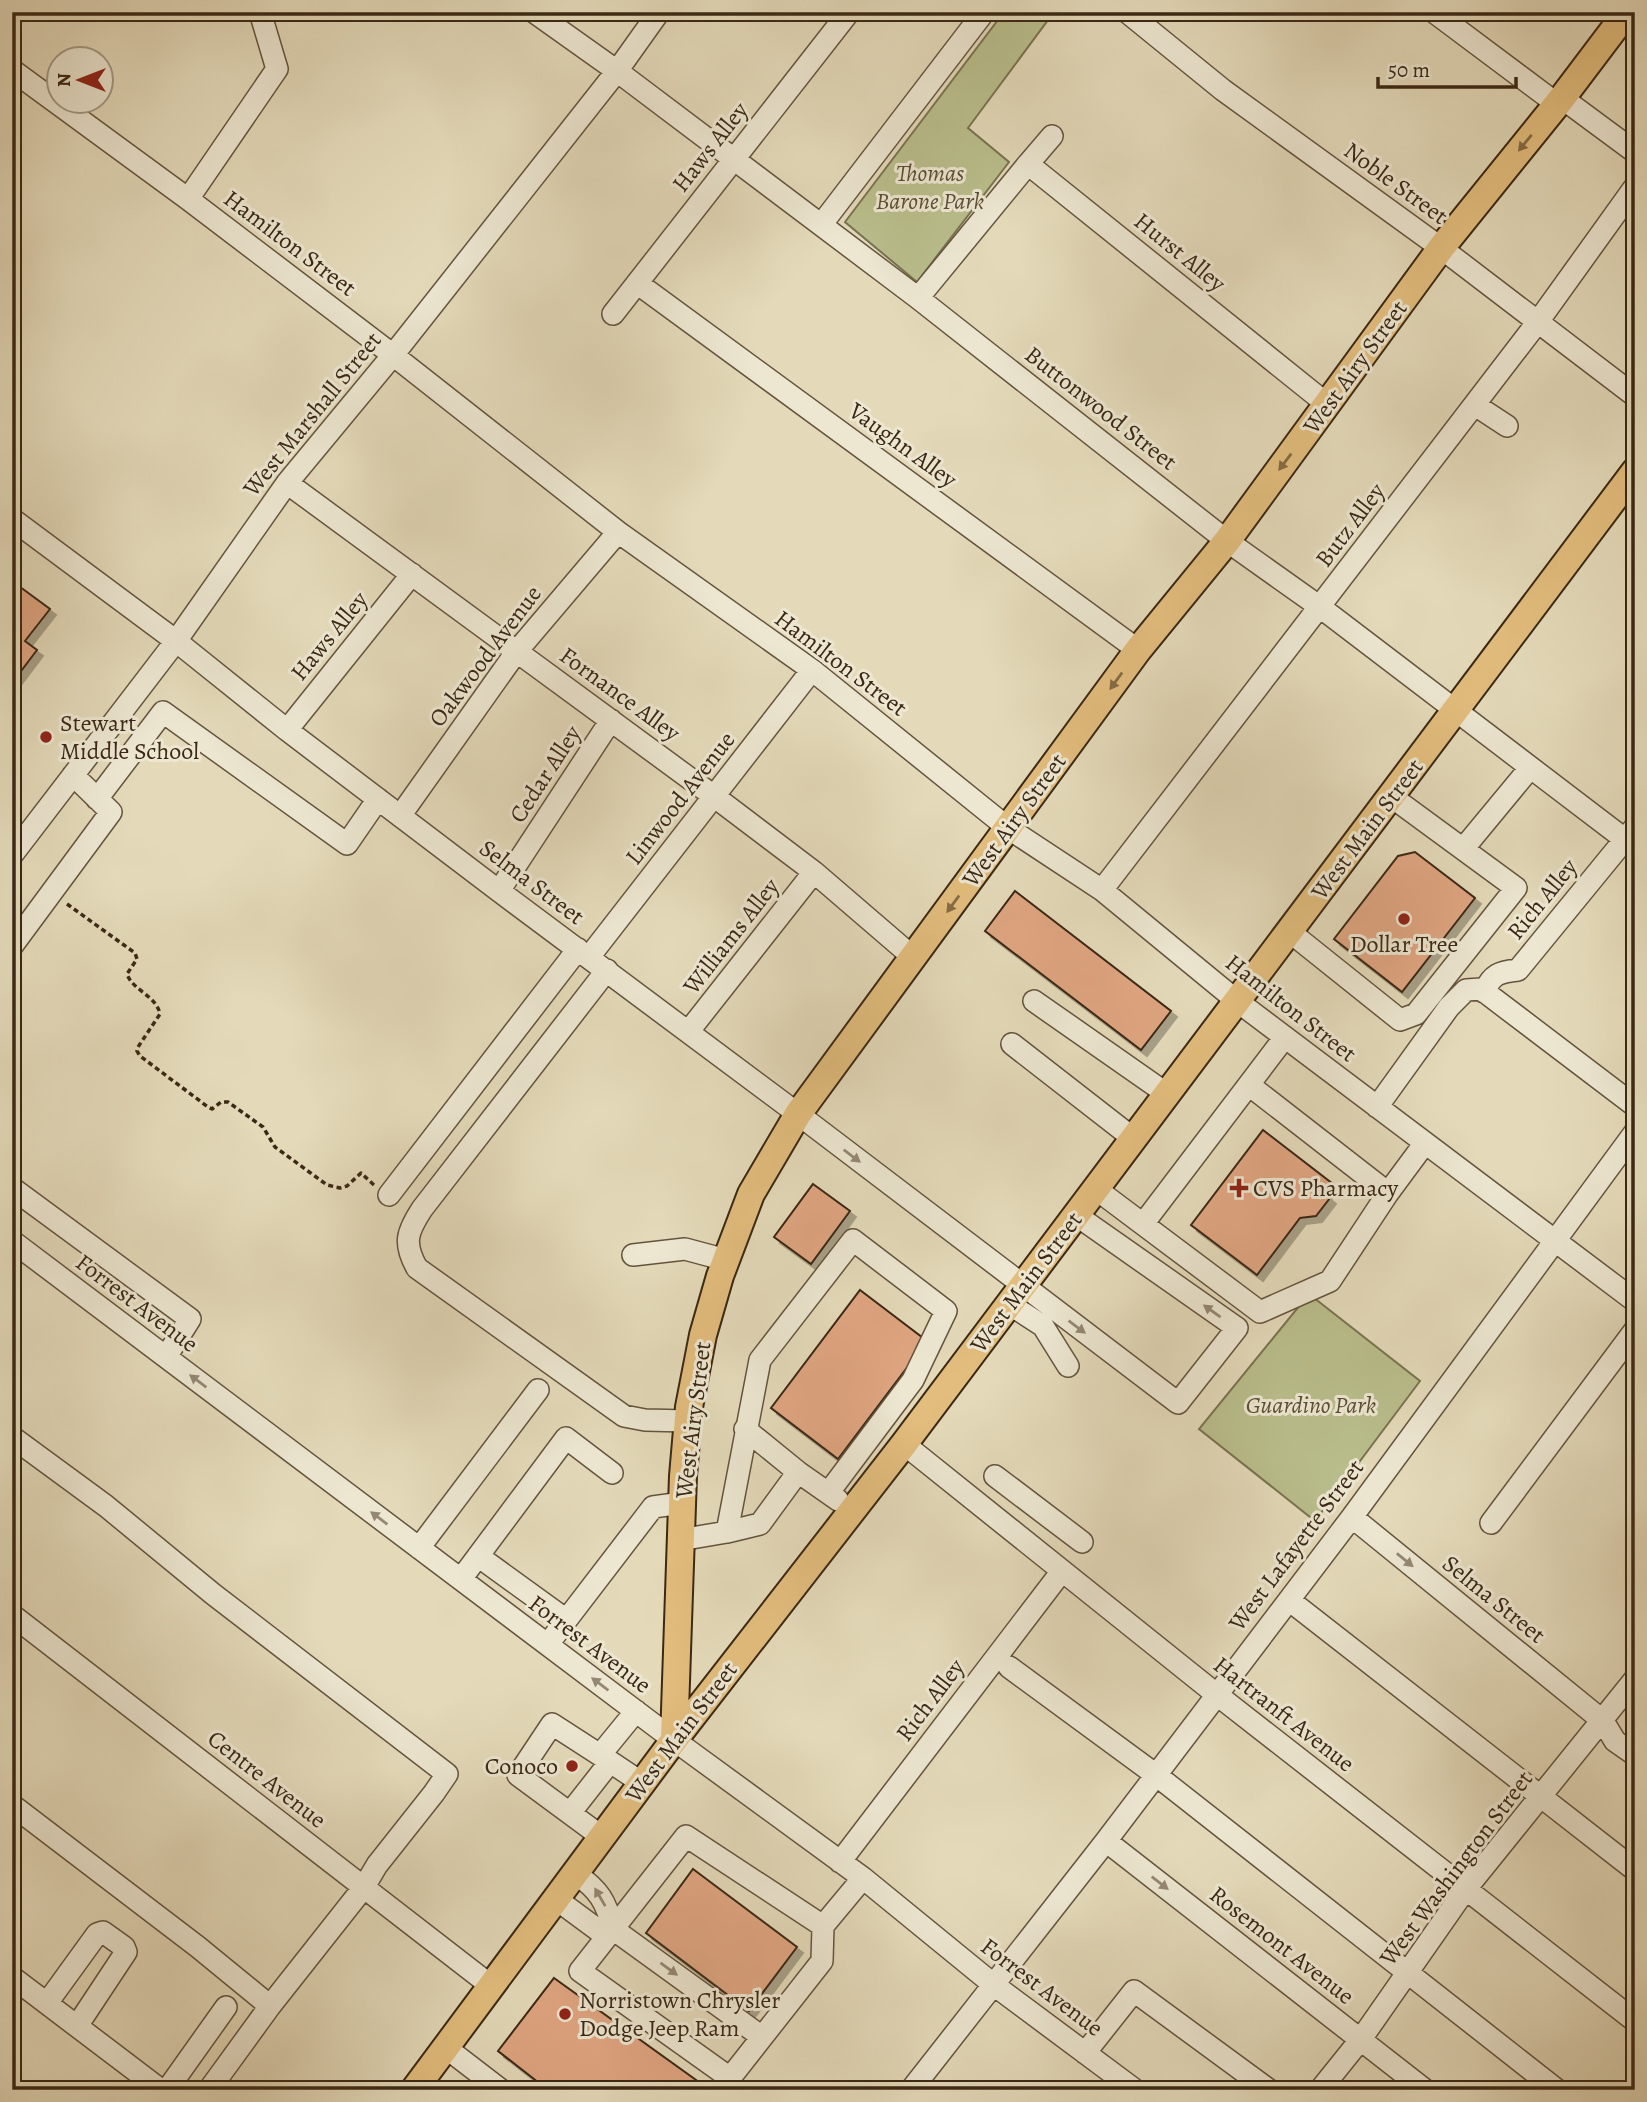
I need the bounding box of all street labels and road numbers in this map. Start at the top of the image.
street label: Haws Alley [665,95,756,199]
street label: Noble Street [1338,134,1455,232]
street label: Hamilton Street [217,183,363,303]
street label: Hurst Alley [1127,205,1233,299]
street label: West Airy Street [1295,294,1414,441]
street label: West Marshall Street [235,325,388,504]
street label: Buttonwood Street [1018,338,1184,478]
street label: Vaughn Alley [842,394,964,495]
street label: Butz Alley [1308,476,1392,574]
street label: Oakwood Avenue [421,579,549,733]
street label: Haws Alley [283,584,375,687]
street label: Hamilton Street [768,603,914,723]
street label: Fornance Alley [553,639,687,749]
street label: Cedar Alley [502,719,589,829]
street label: Linwood Avenue [618,725,742,871]
street label: West Airy Street [954,747,1073,894]
street label: West Main Street [1303,752,1431,907]
street label: Selma Street [473,832,591,932]
street label: Rich Alley [1499,852,1585,946]
street label: Williams Alley [675,871,787,1001]
street label: Hamilton Street [1219,947,1363,1069]
street label: West Main Street [962,1205,1090,1360]
street label: Forrest Avenue [69,1246,205,1360]
street label: West Airy Street [667,1340,719,1501]
street label: West Lafayette Street [1220,1453,1371,1638]
street label: Selma Street [1436,1548,1552,1650]
street label: Forrest Avenue [522,1587,658,1701]
street label: Hartranft Avenue [1207,1649,1361,1779]
street label: Rich Alley [888,1652,972,1748]
street label: West Main Street [617,1655,745,1810]
street label: Centre Avenue [201,1723,333,1835]
street label: West Washington Street [1371,1764,1540,1973]
street label: Rosemont Avenue [1203,1878,1361,2012]
street label: Forrest Avenue [974,1930,1110,2044]

